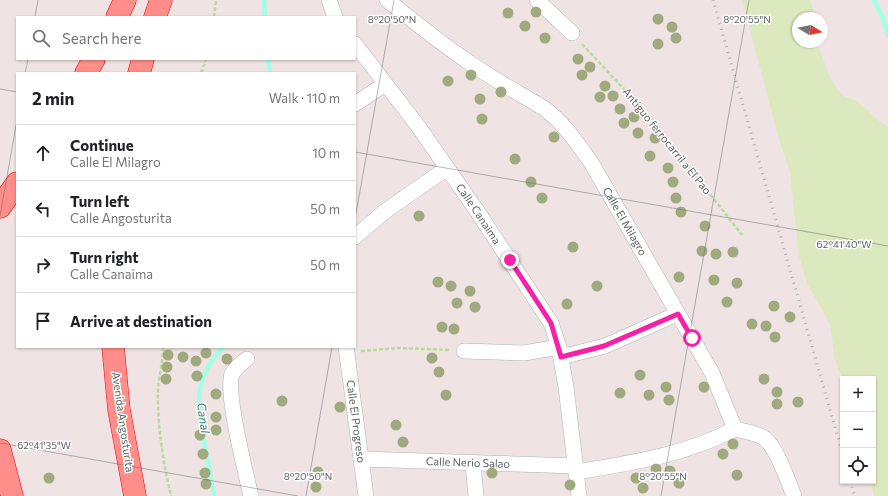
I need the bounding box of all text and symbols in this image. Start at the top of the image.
north arrow [792,12,828,48]
text: 8°20'50"N [368,13,416,25]
text: 8°20'55"N [723,13,771,25]
search box [16,16,356,60]
icon: search [30,27,52,49]
text: Search here [62,29,141,47]
street label: Antiguo ferrocarril a El Pao [620,85,715,197]
text: 2 min [32,88,74,109]
text: Walk · 110 m [269,90,340,106]
text: Continue [70,136,134,154]
icon: ahead [32,142,54,164]
text: 10 m [312,145,340,161]
text: Calle El Milagro [70,154,161,170]
street label: Calle Canaima [454,181,504,246]
street label: Calle El Milagro [601,184,650,258]
text: Turn left [70,192,129,210]
icon: left [32,198,54,220]
text: 50 m [310,201,340,217]
text: Calle Angosturita [70,210,172,226]
text: 62°41'40"W [817,238,871,250]
text: Turn right [70,248,139,266]
route end [501,251,519,269]
icon: right [32,254,54,276]
text: 50 m [310,257,340,273]
text: Calle Canaima [70,266,153,282]
icon: arrive [32,310,54,332]
text: Arrive at destination [70,312,212,330]
route start [683,329,701,347]
street label: Avenida Angosturita [110,371,137,473]
map controls [840,376,876,484]
button: + [840,376,876,412]
street label: Calle El Progreso [344,379,369,464]
water label: Canal [195,402,213,435]
button: − [840,412,876,448]
text: 62°41'35"W [17,439,71,451]
button: locate [840,448,876,484]
street label: Calle Nerio Salao [426,454,511,470]
text: 8°20'50"N [284,470,332,482]
text: 8°20'55"N [639,470,687,482]

